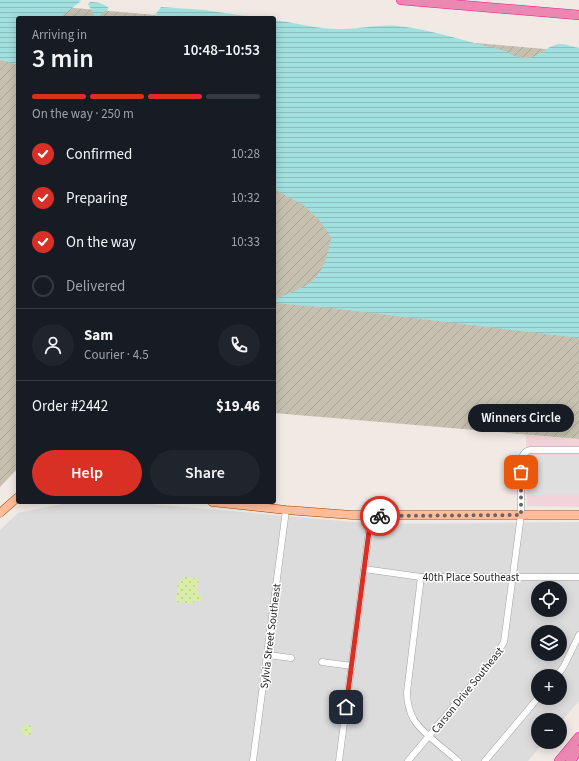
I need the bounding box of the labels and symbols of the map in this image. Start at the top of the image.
callout: Winners Circle [468,404,574,432]
pin [504,455,538,489]
courier [360,496,400,536]
street label: 40th Place Southeast [423,570,519,585]
street label: Sylvia Street Southeast [257,582,284,689]
street label: Carson Drive Southeast [428,644,507,737]
pin [329,690,363,724]

